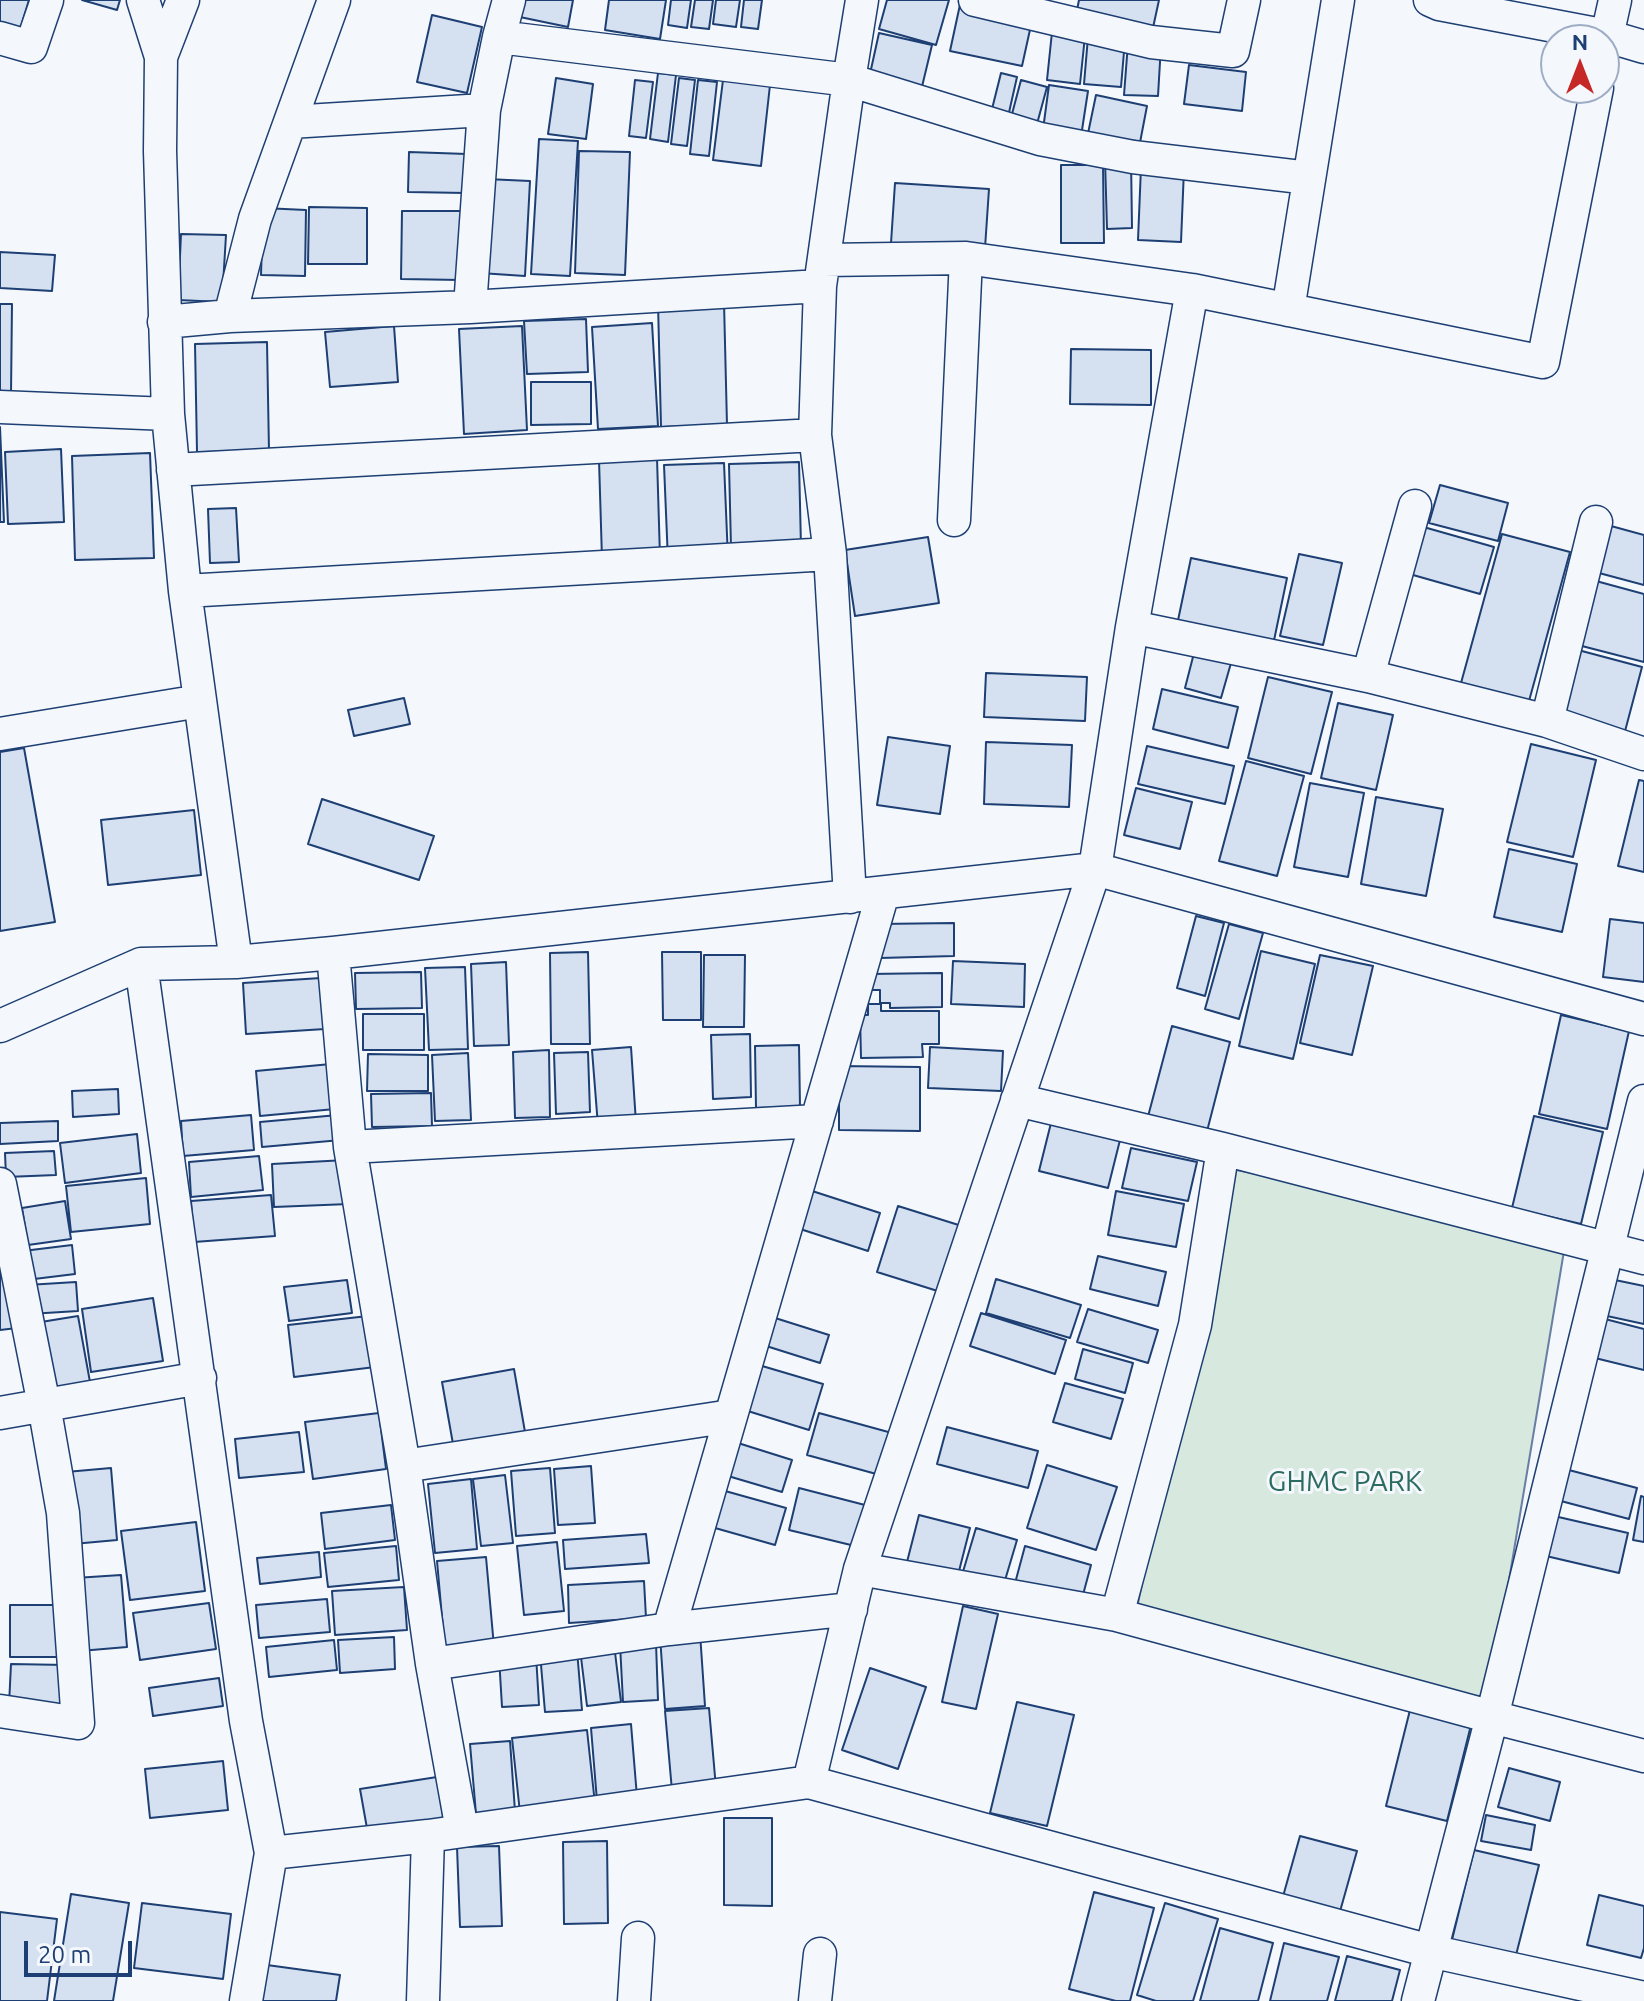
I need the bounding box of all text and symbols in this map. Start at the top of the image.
north arrow [1540,24,1620,104]
text: N [1572,29,1588,54]
park label: GHMC PARK [1268,1465,1422,1499]
scale bar [28,1925,136,1975]
text: 20 m [38,1941,91,1968]

